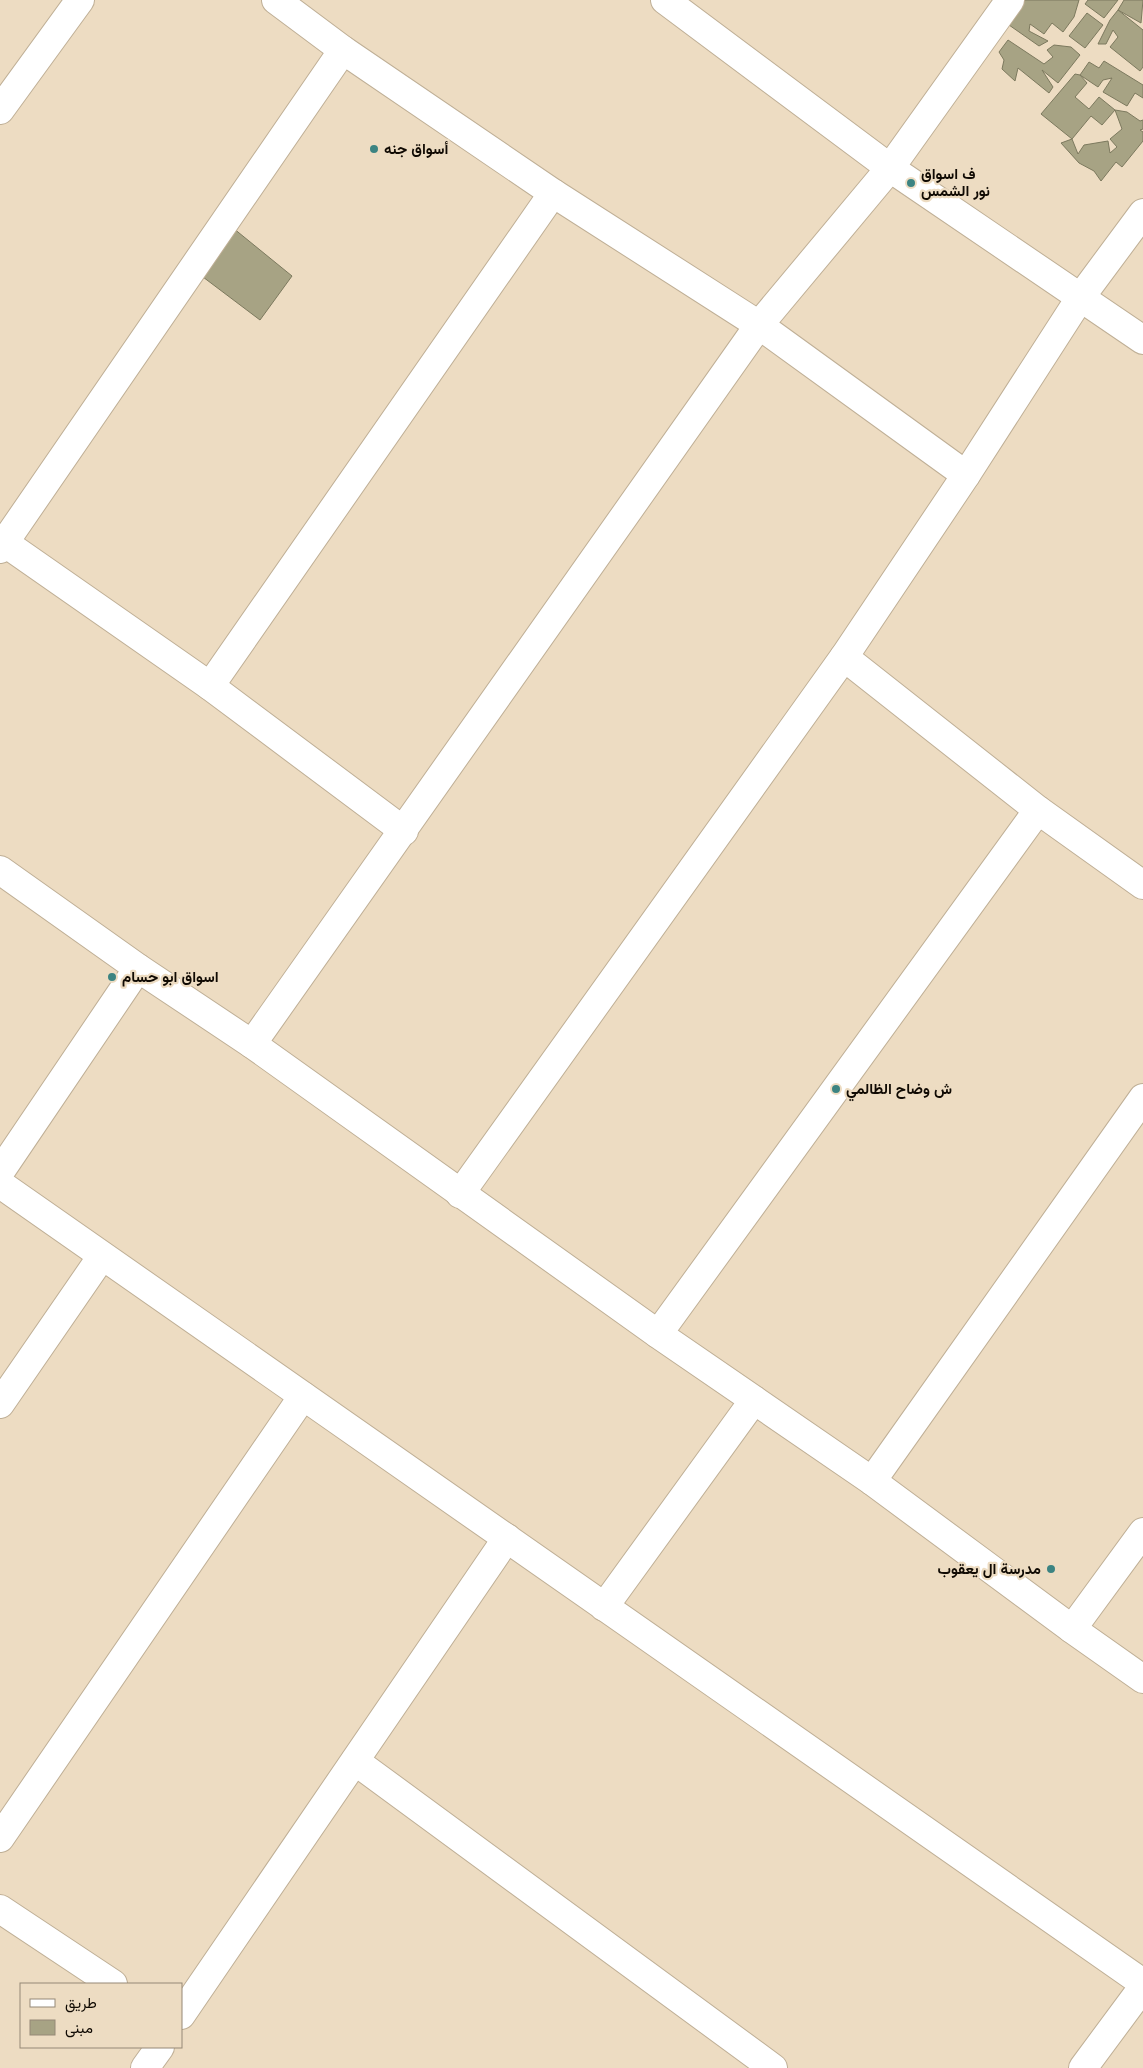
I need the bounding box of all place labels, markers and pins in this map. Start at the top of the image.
place label: أسواق جنه [384,138,449,158]
marker: أسواق جنه [368,143,380,155]
place label: ف اسواق نور الشمس [921,163,990,200]
marker: ف اسواق نور الشمس [905,177,917,189]
place label: اسواق ابو حسام [122,966,219,987]
marker: اسواق ابو حسام [106,971,118,983]
place label: ش وضاح الظالمي [846,1078,952,1102]
marker: ش وضاح الظالمي [830,1083,842,1095]
place label: مدرسة ال يعقوب [938,1558,1041,1578]
marker: مدرسة ال يعقوب [1045,1563,1057,1575]

